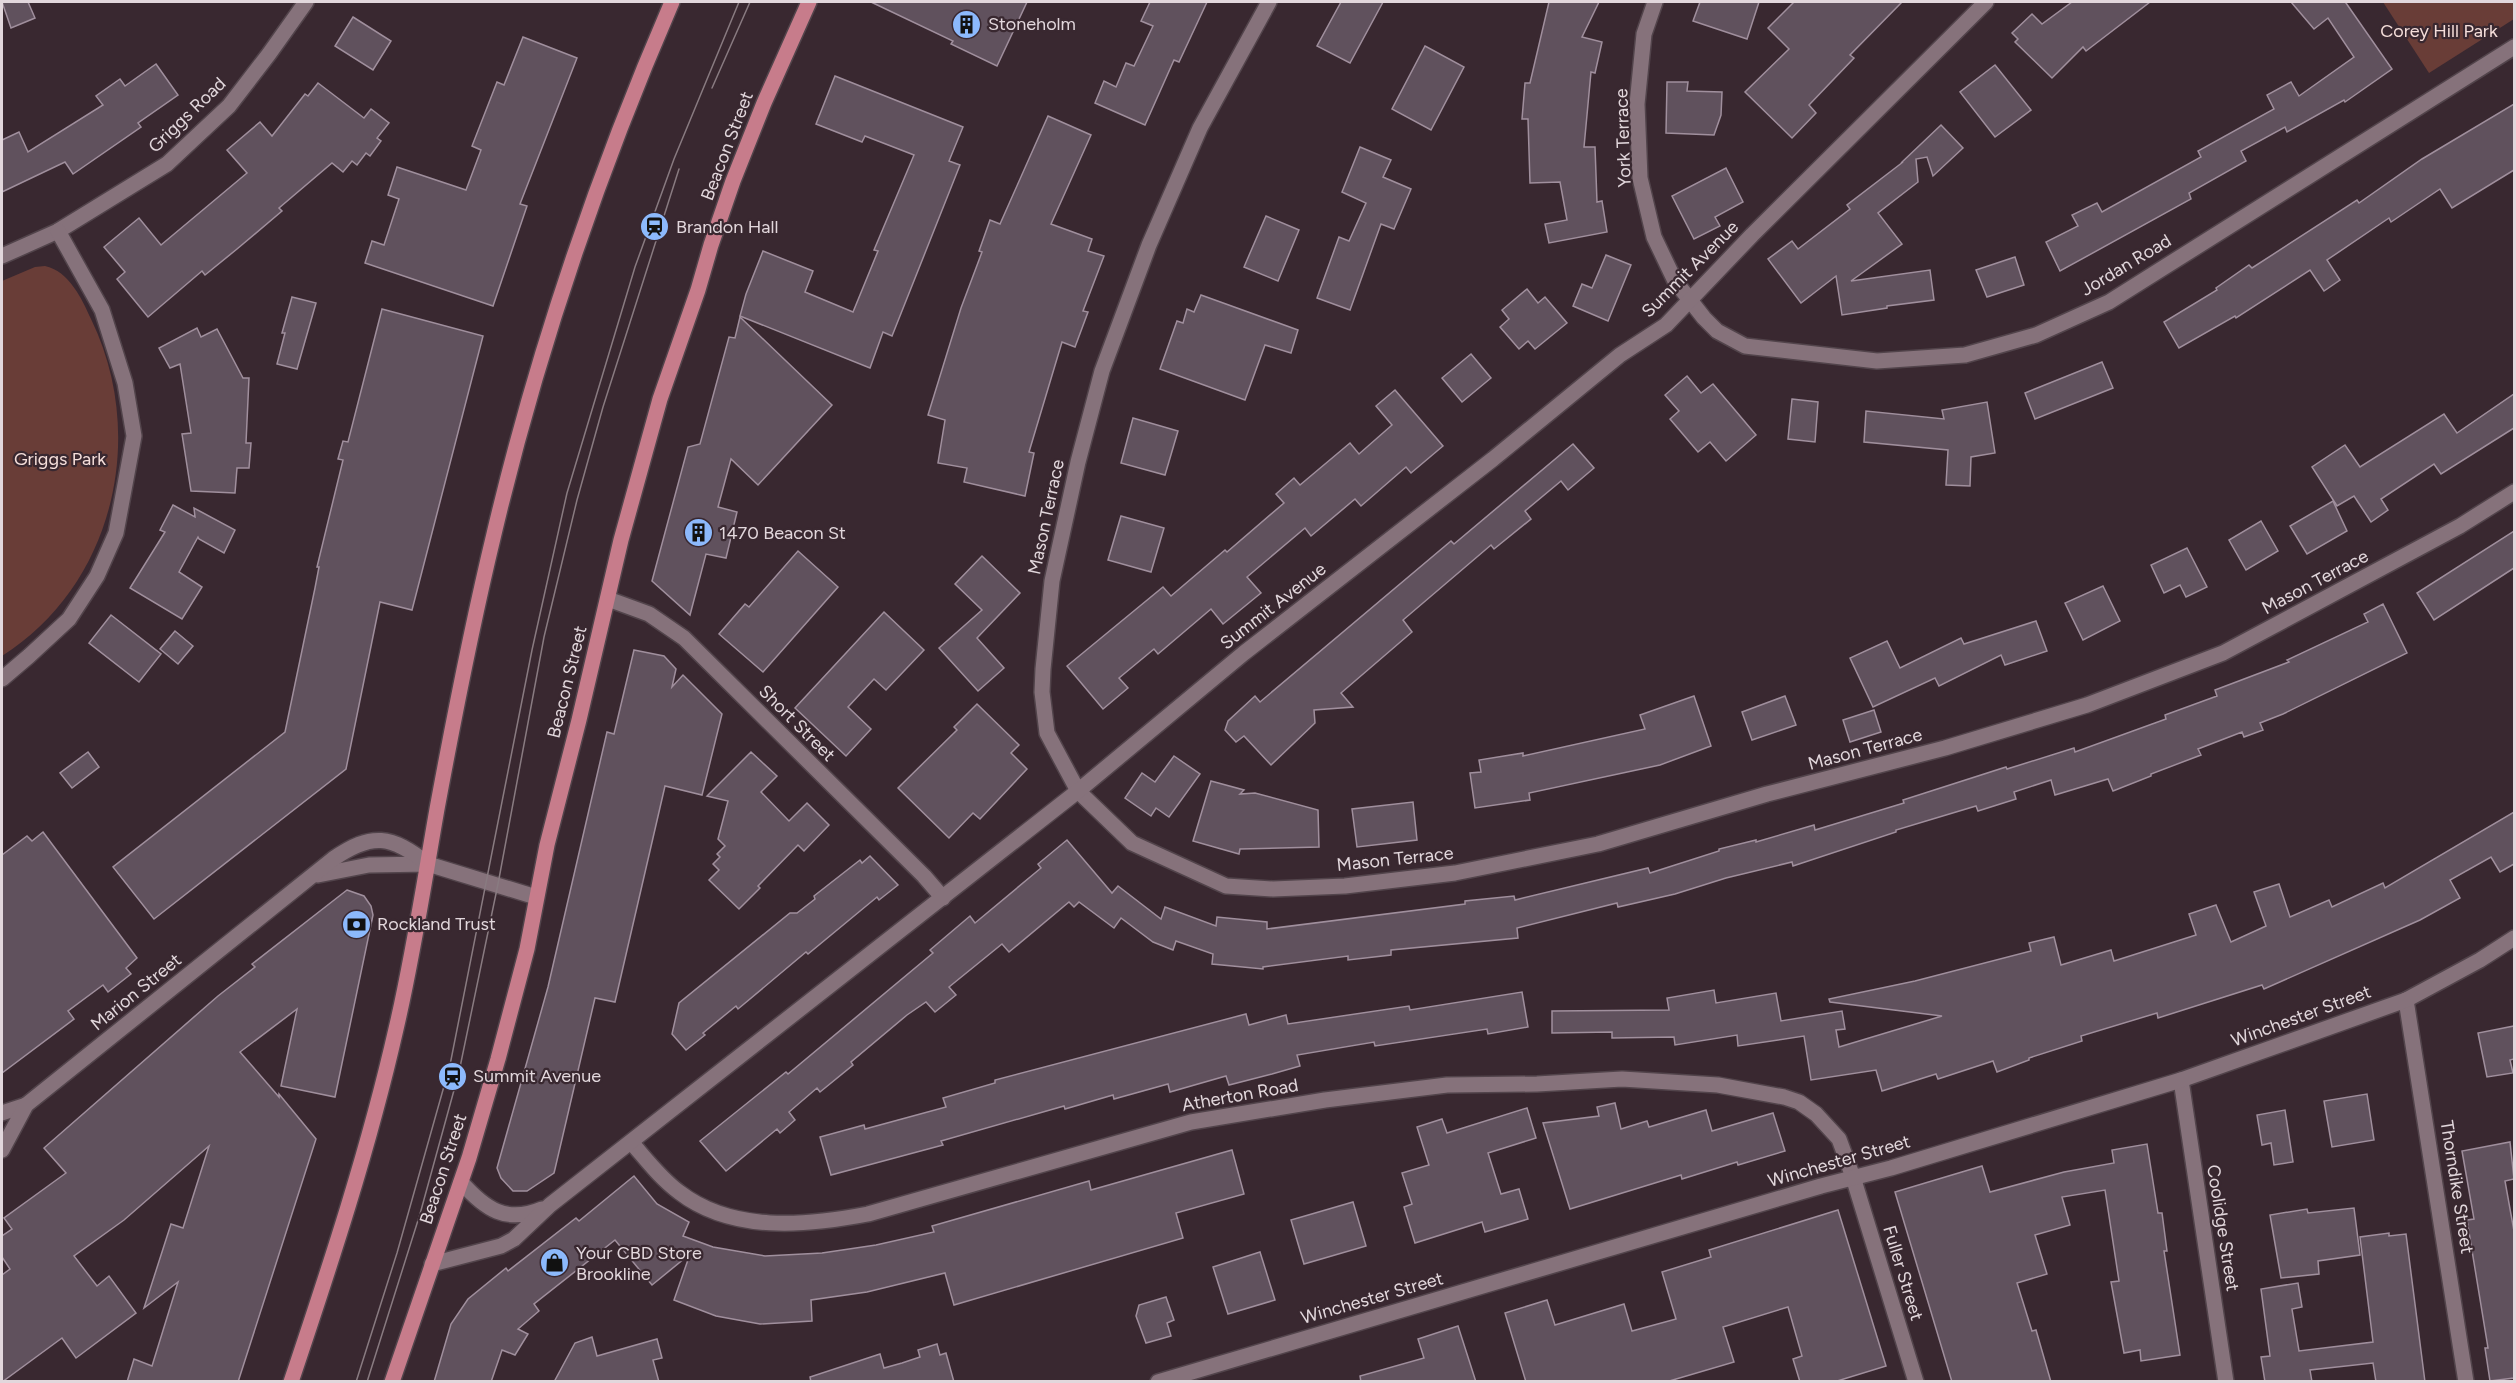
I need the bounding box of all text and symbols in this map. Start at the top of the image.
building icon: Stoneholm [951,8,983,40]
place label: Stoneholm [988,13,1076,35]
park label: Corey Hill Park [2380,20,2498,42]
street label: Griggs Road [144,73,230,157]
street label: Beacon Street [696,88,758,204]
street label: York Terrace [1610,88,1636,188]
station icon: Brandon Hall [639,211,671,243]
place label: Brandon Hall [676,216,778,238]
street label: Summit Avenue [1637,216,1743,322]
street label: Jordan Road [2077,229,2175,301]
park label: Griggs Park [14,448,106,470]
street label: Mason Terrace [1023,457,1069,577]
building icon: 1470 Beacon St [682,517,714,549]
place label: 1470 Beacon St [719,522,846,544]
street label: Mason Terrace [2258,545,2372,619]
street label: Summit Avenue [1216,558,1330,654]
street label: Beacon Street [542,623,592,740]
street label: Short Street [754,680,840,766]
street label: Mason Terrace [1806,723,1925,775]
street label: Mason Terrace [1336,842,1455,876]
bank icon: Rockland Trust [340,908,372,940]
place label: Rockland Trust [377,913,496,935]
street label: Marion Street [86,949,186,1035]
street label: Winchester Street [2228,980,2374,1051]
station icon: Summit Avenue [436,1060,468,1092]
place label: Summit Avenue [473,1065,601,1087]
street label: Atherton Road [1180,1074,1300,1116]
street label: Beacon Street [415,1111,471,1227]
street label: Thorndike Street [2436,1119,2478,1255]
street label: Winchester Street [1765,1130,1913,1192]
street label: Coolidge Street [2202,1163,2244,1293]
street label: Fuller Street [1878,1223,1928,1323]
place label: Your CBD Store Brookline [576,1242,702,1285]
shop icon: Your CBD Store Brookline [539,1247,571,1279]
street label: Winchester Street [1298,1267,1446,1329]

